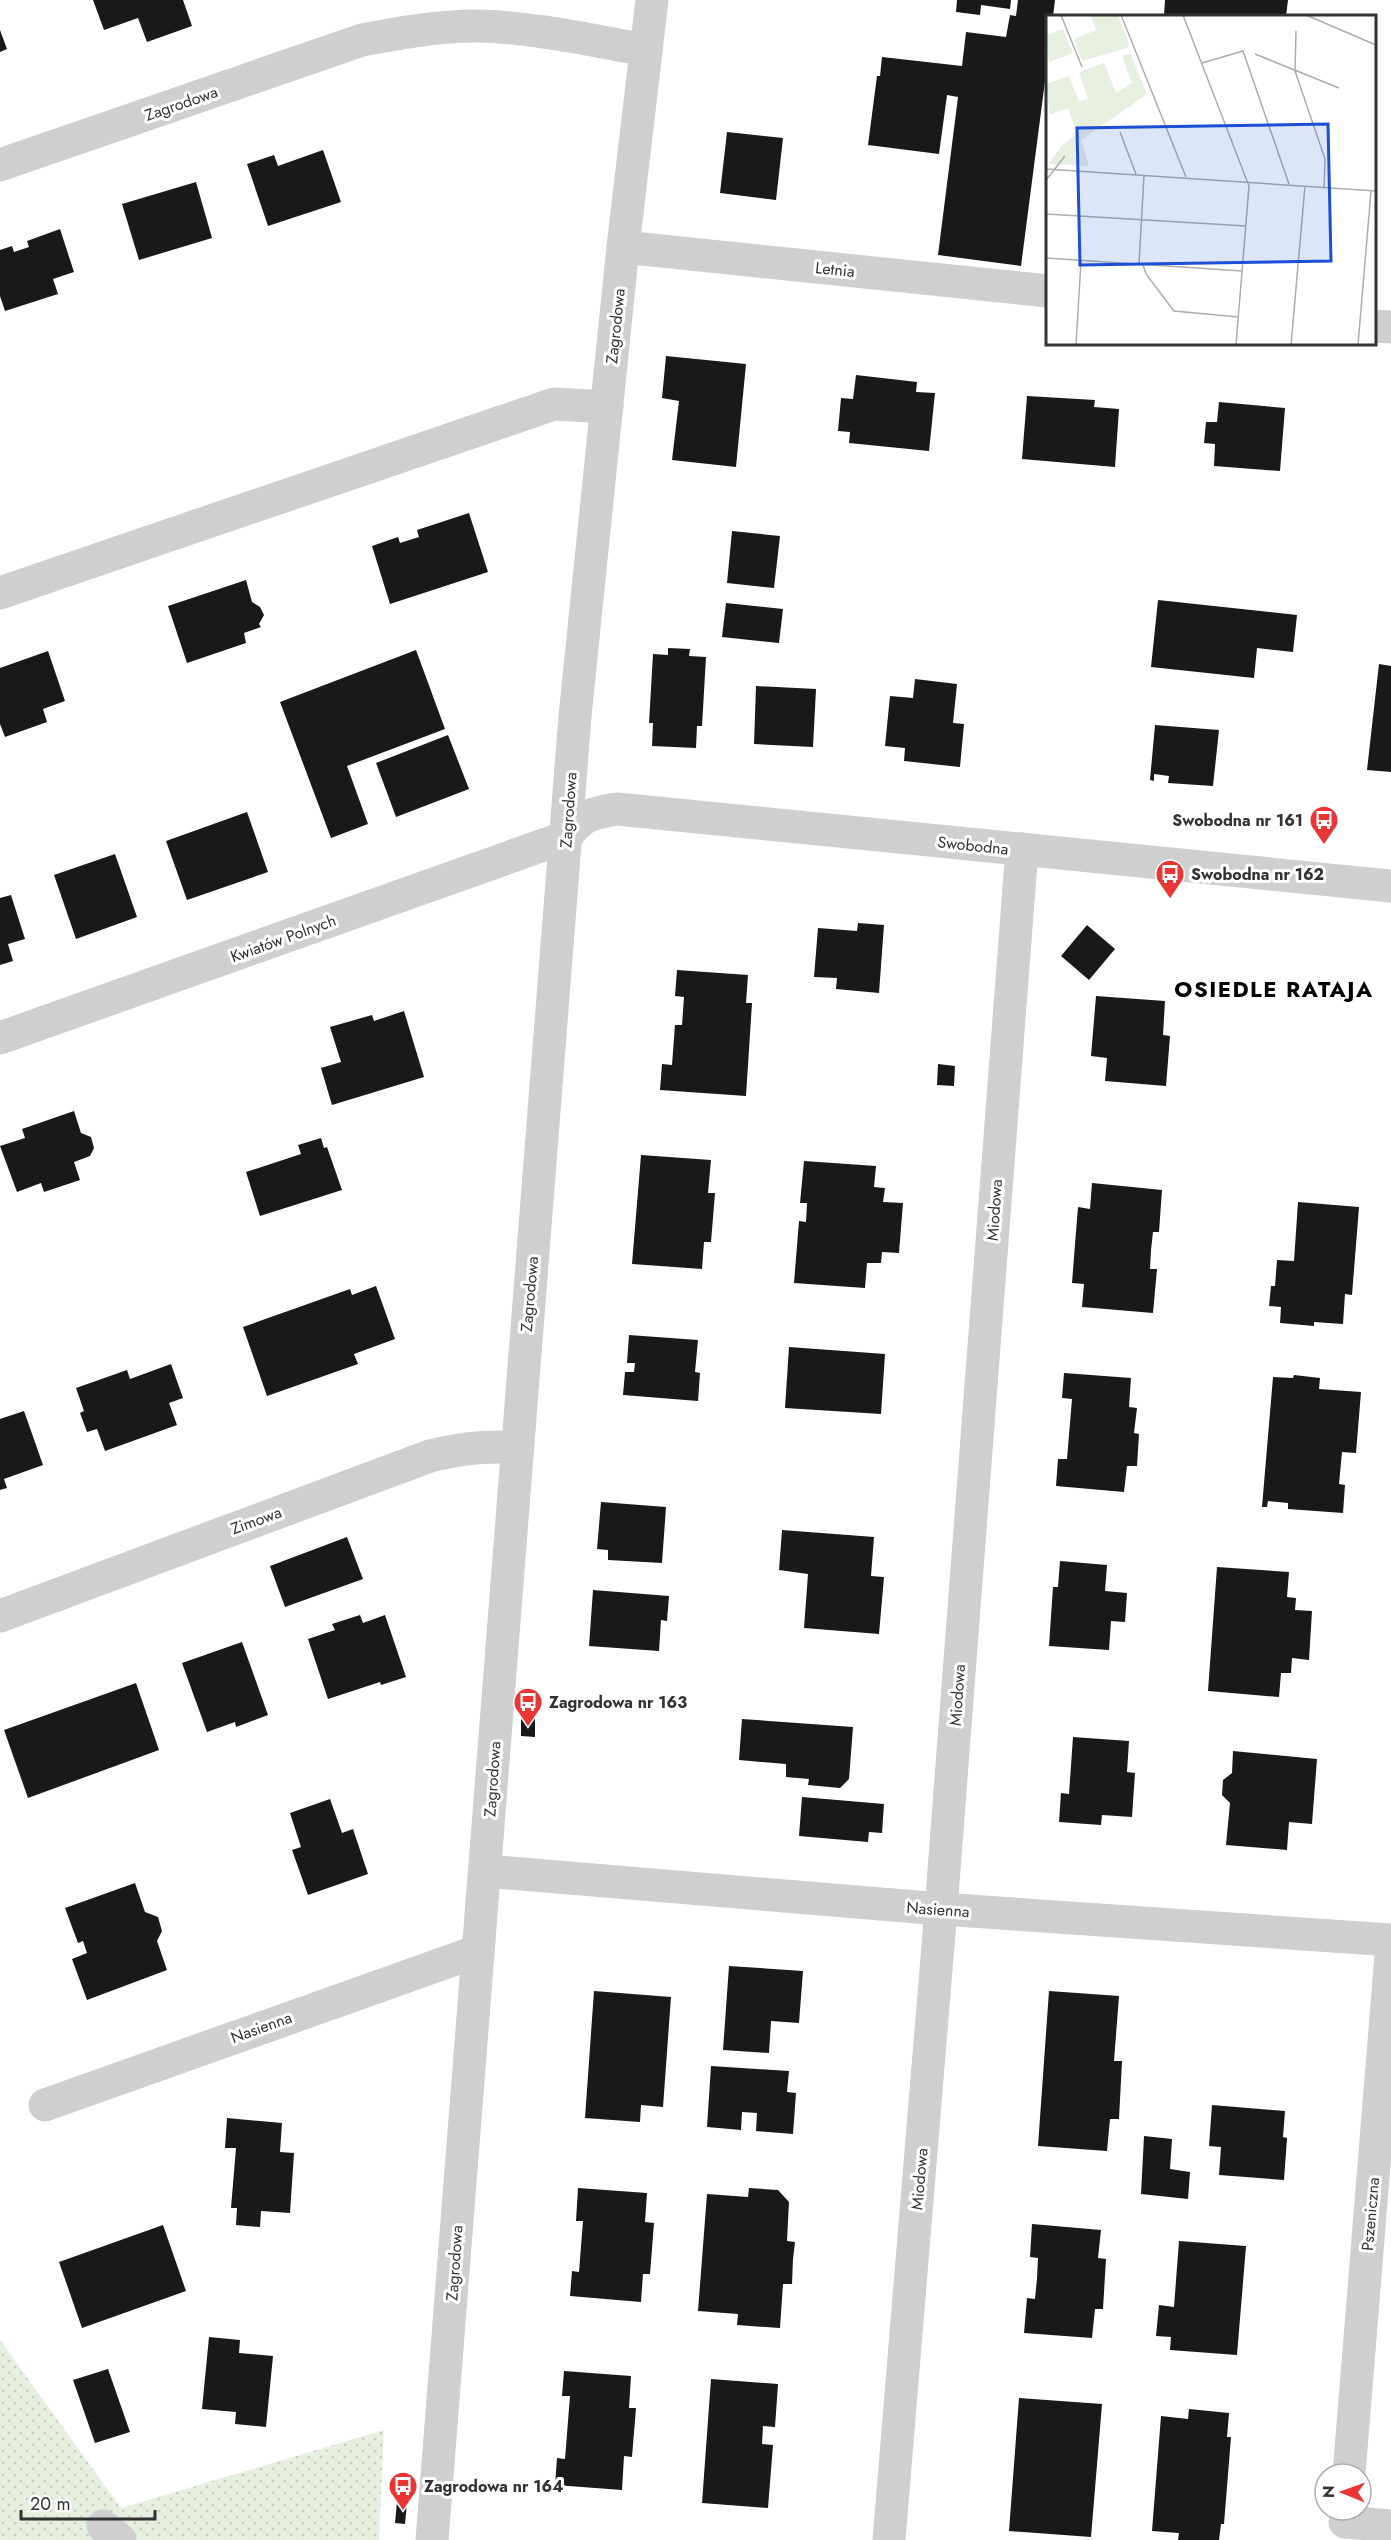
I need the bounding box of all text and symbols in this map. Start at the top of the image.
inset map [1046,15,1376,345]
street label: Zagrodowa [142,80,221,127]
street label: Letnia [814,256,856,283]
street label: Zagrodowa [600,287,631,365]
street label: Zagrodowa [554,771,583,849]
bus stop icon: Swobodna nr 161 [1308,804,1340,846]
place label: Swobodna nr 161 [1172,809,1303,832]
street label: Swobodna [936,830,1010,861]
bus stop icon: Swobodna nr 162 [1154,858,1186,900]
place label: Swobodna nr 162 [1191,863,1324,886]
street label: Kwiatów Polnych [227,909,339,968]
district label: OSIEDLE RATAJA [1174,973,1374,1005]
street label: Miodowa [981,1178,1008,1242]
street label: Zagrodowa [515,1255,544,1333]
street label: Zimowa [228,1501,285,1540]
street label: Miodowa [944,1663,971,1727]
bus stop icon: Zagrodowa nr 163 [512,1686,544,1728]
place label: Zagrodowa nr 163 [549,1691,687,1714]
street label: Zagrodowa [478,1740,507,1818]
street label: Nasienna [906,1896,970,1923]
street label: Nasienna [227,2006,295,2049]
street label: Miodowa [905,2147,934,2211]
street label: Pszeniczna [1356,2176,1385,2252]
street label: Zagrodowa [440,2224,469,2302]
north arrow [1313,2462,1373,2522]
bus stop icon: Zagrodowa nr 164 [387,2470,419,2512]
place label: Zagrodowa nr 164 [424,2475,563,2498]
scale bar [21,2483,154,2521]
text: N [1317,2485,1340,2498]
text: 20 m [30,2491,70,2517]

